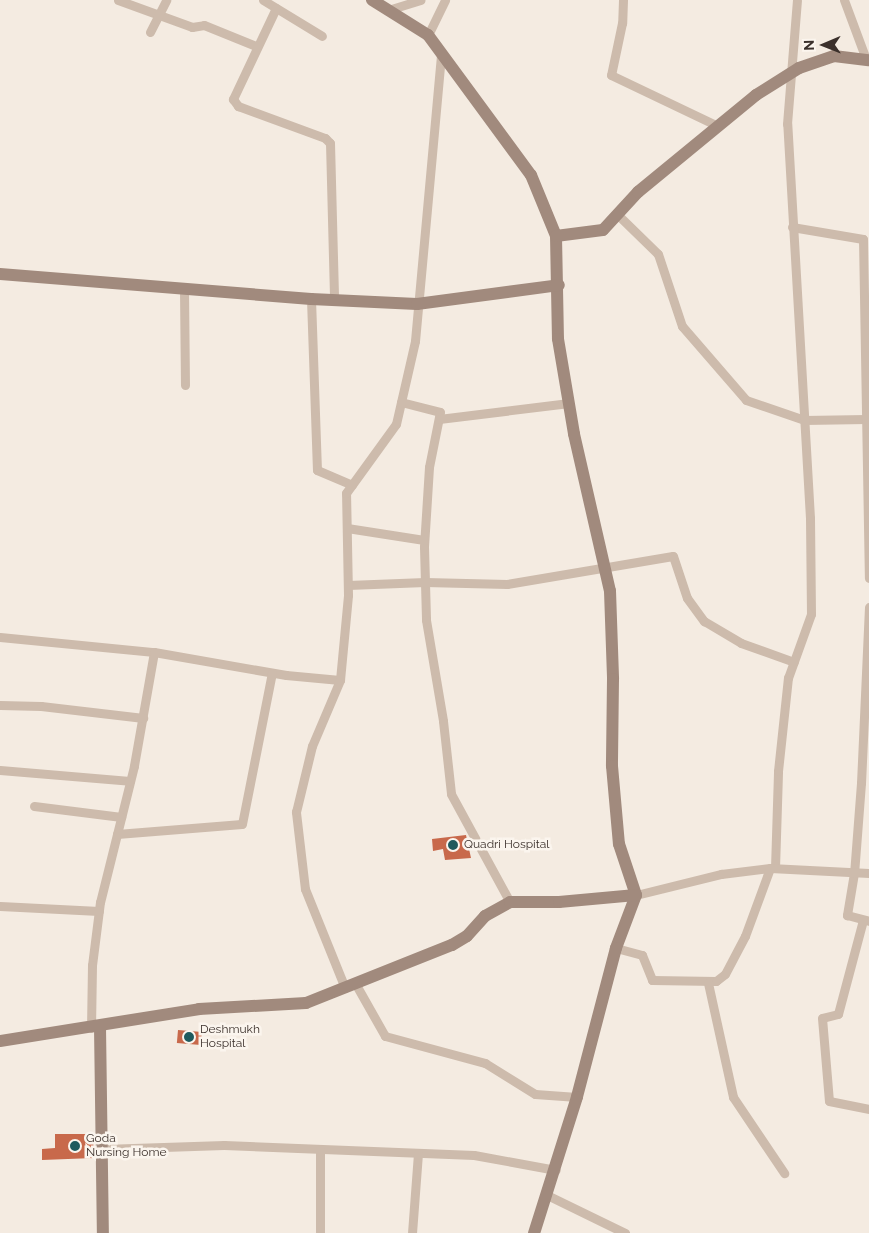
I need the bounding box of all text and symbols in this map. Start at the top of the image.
north arrow [799,20,849,70]
text: N [801,40,817,51]
marker: Quadri Hospital [446,838,460,852]
place label: Quadri Hospital [464,838,550,852]
place label: Deshmukh Hospital [200,1023,260,1051]
marker: Deshmukh Hospital [182,1030,196,1044]
place label: Goda Nursing Home [86,1132,166,1160]
marker: Goda Nursing Home [68,1139,82,1153]

